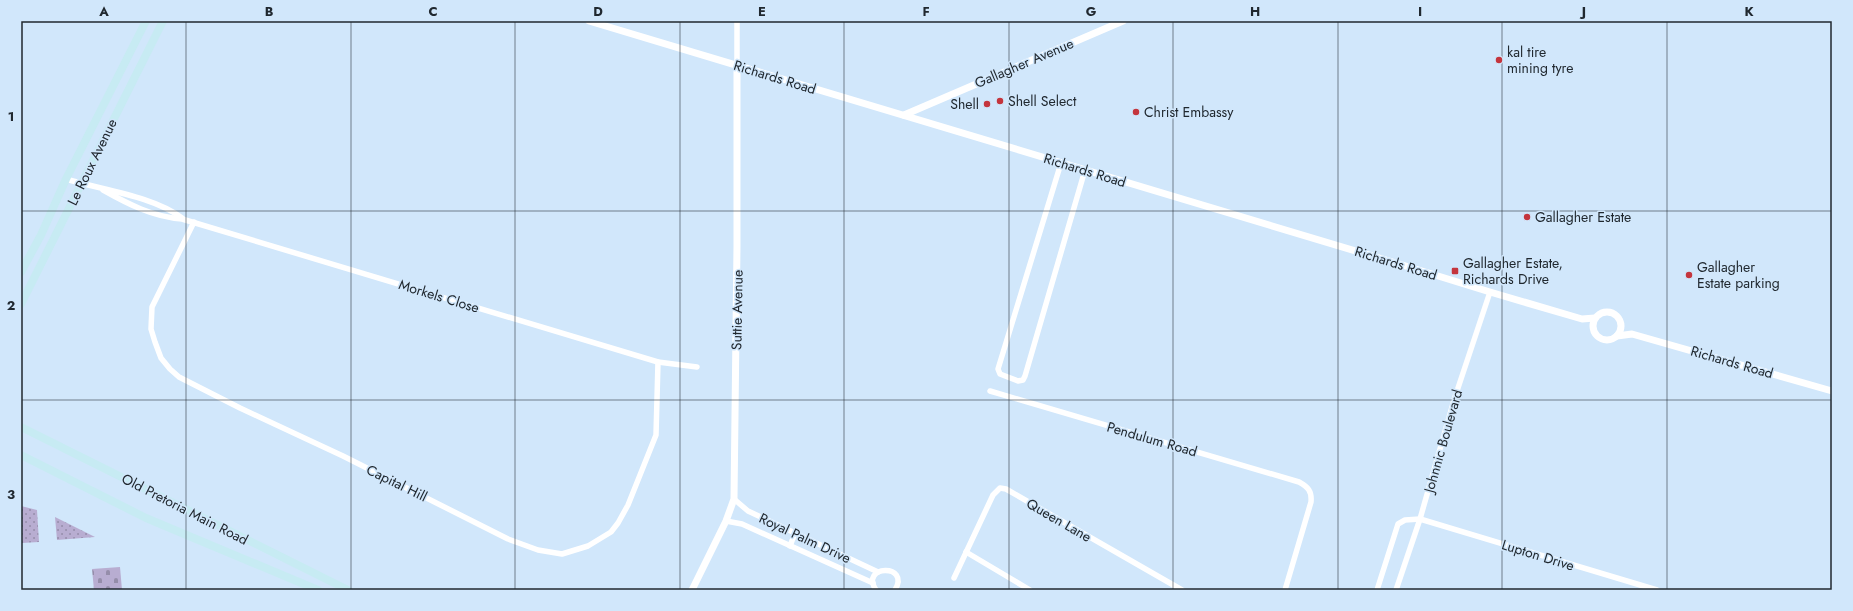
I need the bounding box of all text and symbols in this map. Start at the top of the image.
text: A [98,2,109,21]
text: B [265,2,274,21]
text: C [428,2,438,21]
text: D [593,2,603,21]
text: E [758,2,766,21]
text: F [922,2,930,21]
text: G [1086,2,1097,21]
text: H [1250,2,1260,21]
text: I [1418,2,1422,21]
text: J [1579,2,1586,21]
text: K [1744,2,1754,21]
street label: Gallagher Avenue [971,33,1077,93]
place label: kal tire mining tyre [1507,42,1573,78]
street label: Richards Road [731,55,819,99]
marker: kal tire mining tyre [1494,55,1504,65]
place label: Shell Select [1008,91,1077,111]
place label: Shell [950,94,979,114]
marker: Shell Select [995,96,1005,106]
marker: Shell [982,99,992,109]
place label: Christ Embassy [1144,102,1234,122]
text: 1 [8,107,14,126]
marker: Christ Embassy [1131,107,1141,117]
street label: Le Roux Avenue [62,115,122,209]
street label: Richards Road [1041,148,1129,192]
place label: Gallagher Estate [1535,207,1631,227]
marker: Gallagher Estate [1522,212,1532,222]
street label: Richards Road [1352,241,1440,285]
place label: Gallagher Estate, Richards Drive [1463,253,1563,289]
place label: Gallagher Estate parking [1697,257,1780,293]
marker: Gallagher Estate, Richards Drive [1450,266,1460,276]
street label: Suttie Avenue [726,270,748,350]
marker: Gallagher Estate parking [1684,270,1694,280]
street label: Morkels Close [396,274,482,318]
text: 2 [7,296,15,315]
street label: Richards Road [1688,341,1776,383]
street label: Johnnic Boulevard [1418,387,1467,497]
street label: Pendulum Road [1105,417,1199,461]
street label: Capital Hill [363,460,431,506]
street label: Old Pretoria Main Road [118,468,252,550]
text: 3 [7,485,15,504]
street label: Queen Lane [1023,493,1095,547]
street label: Royal Palm Drive [756,508,854,568]
street label: Lupton Drive [1499,534,1577,576]

